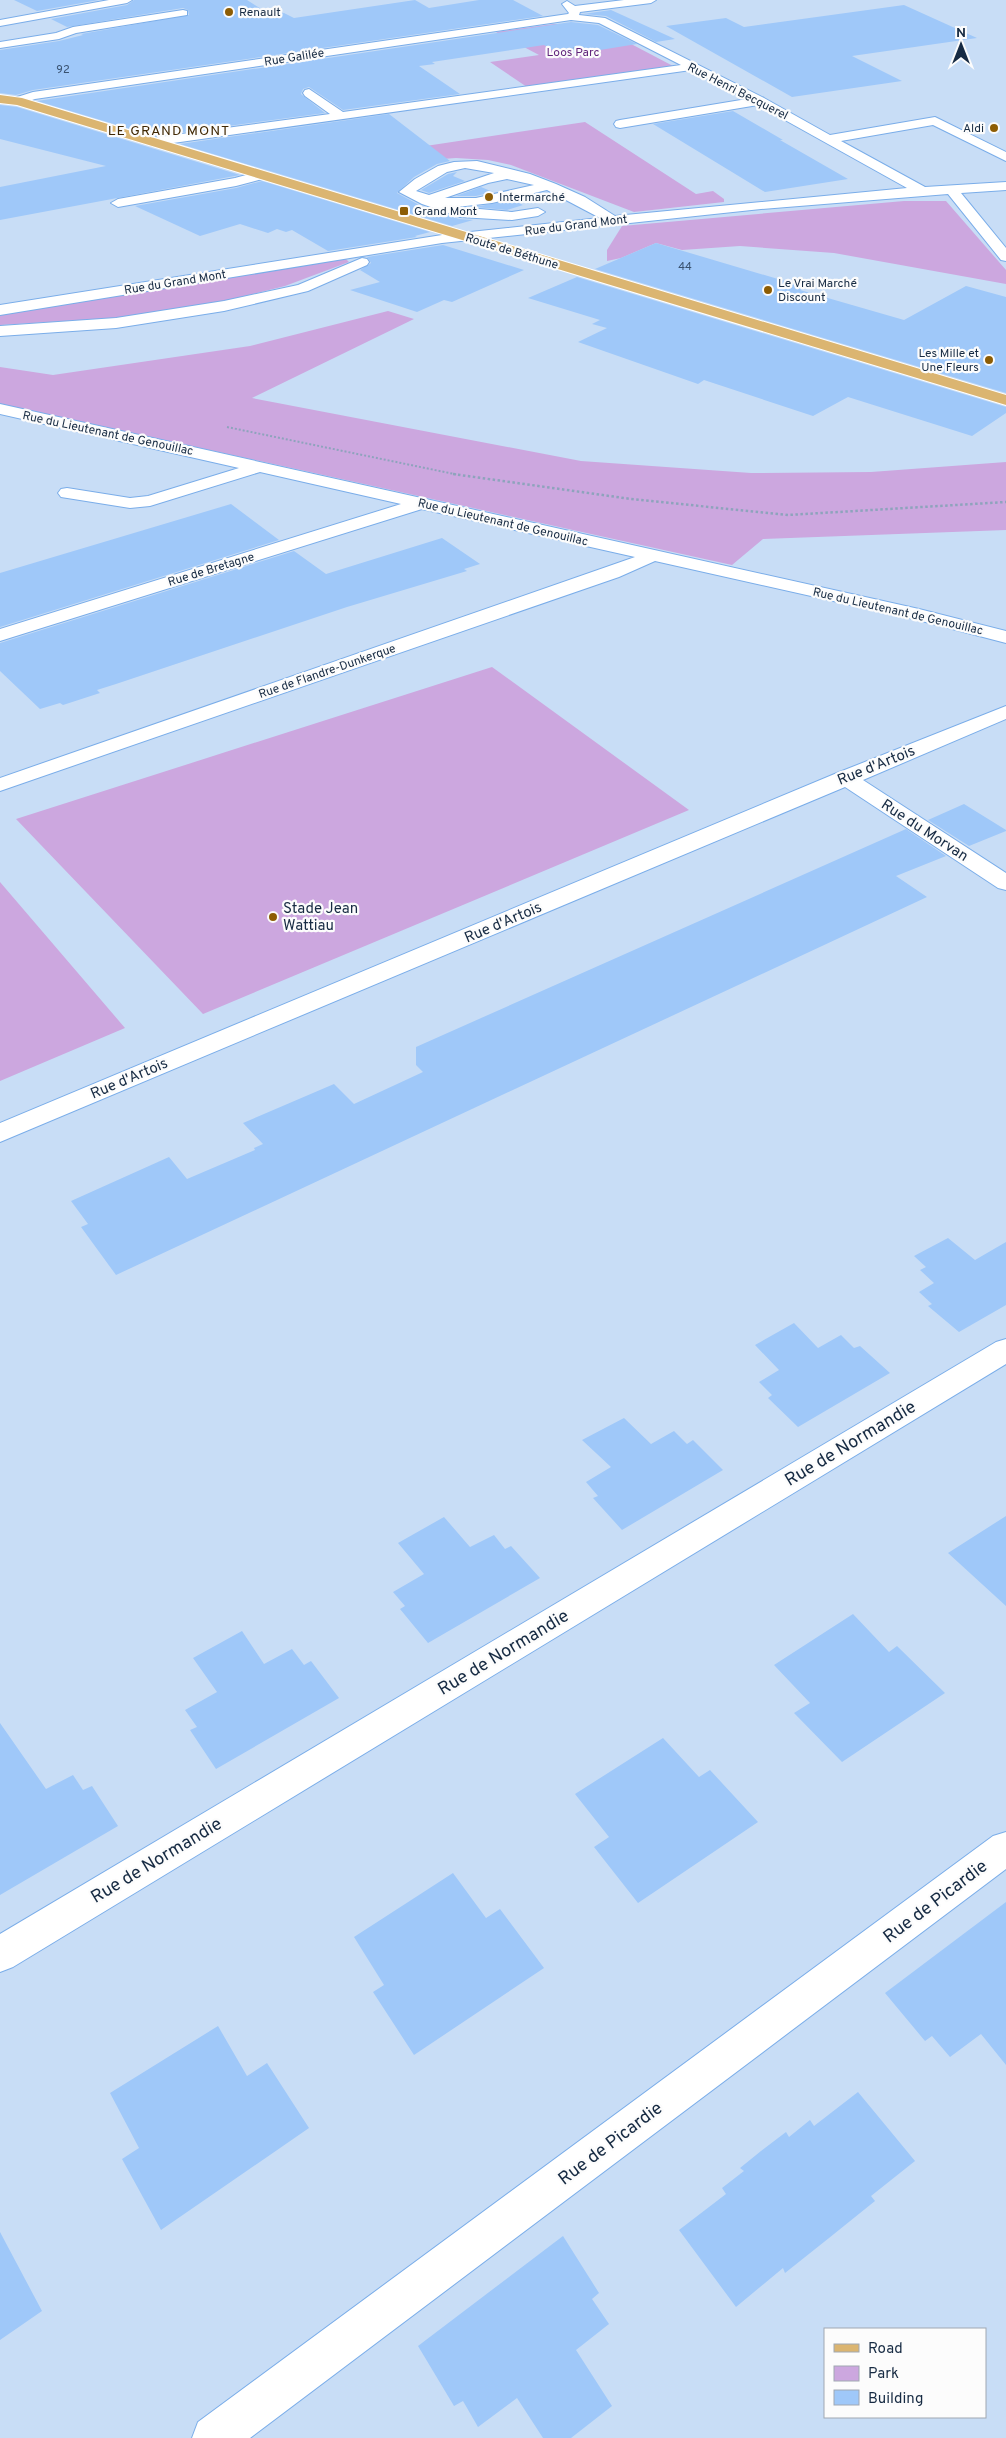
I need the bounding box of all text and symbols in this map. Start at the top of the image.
place label: Renault [239,5,281,21]
marker: Renault [223,6,235,18]
north arrow [936,20,986,70]
text: N [956,25,966,42]
street label: Rue Galilée [263,45,325,71]
park label: Loos Parc [547,45,599,61]
street label: Rue Henri Becquerel [685,60,791,124]
house number: 92 [56,63,70,77]
place label: Aldi [963,121,984,137]
marker: Aldi [988,122,1000,134]
district label: LE GRAND MONT [108,123,230,140]
place label: Intermarché [499,190,565,206]
marker: Intermarché [483,191,495,203]
place label: Grand Mont [414,204,477,220]
marker: Grand Mont [398,205,410,217]
street label: Rue du Grand Mont [524,212,628,240]
street label: Route de Béthune [463,230,560,274]
house number: 44 [678,260,692,274]
street label: Rue du Grand Mont [123,267,227,299]
place label: Le Vrai Marché Discount [778,276,857,306]
marker: Le Vrai Marché Discount [762,284,774,296]
place label: Les Mille et Une Fleurs [918,346,979,376]
marker: Les Mille et Une Fleurs [983,354,995,366]
street label: Rue du Lieutenant de Genouillac [21,408,195,460]
street label: Rue du Lieutenant de Genouillac [416,496,590,550]
street label: Rue de Bretagne [166,549,256,591]
street label: Rue du Lieutenant de Genouillac [811,585,985,639]
street label: Rue de Flandre-Dunkerque [257,641,398,703]
street label: Rue d'Artois [835,742,918,791]
street label: Rue du Morvan [877,796,971,867]
street label: Rue d'Artois [462,899,545,948]
place label: Stade Jean Wattiau [283,900,358,936]
marker: Stade Jean Wattiau [267,911,279,923]
street label: Rue d'Artois [88,1055,171,1104]
street label: Rue de Normandie [781,1396,921,1493]
street label: Rue de Normandie [434,1605,574,1702]
street label: Rue de Normandie [87,1813,227,1910]
street label: Rue de Picardie [879,1855,993,1949]
street label: Rue de Picardie [554,2097,668,2191]
legend [824,2328,986,2418]
text: Road [868,2340,903,2359]
text: Park [868,2365,899,2384]
text: Building [868,2390,923,2409]

